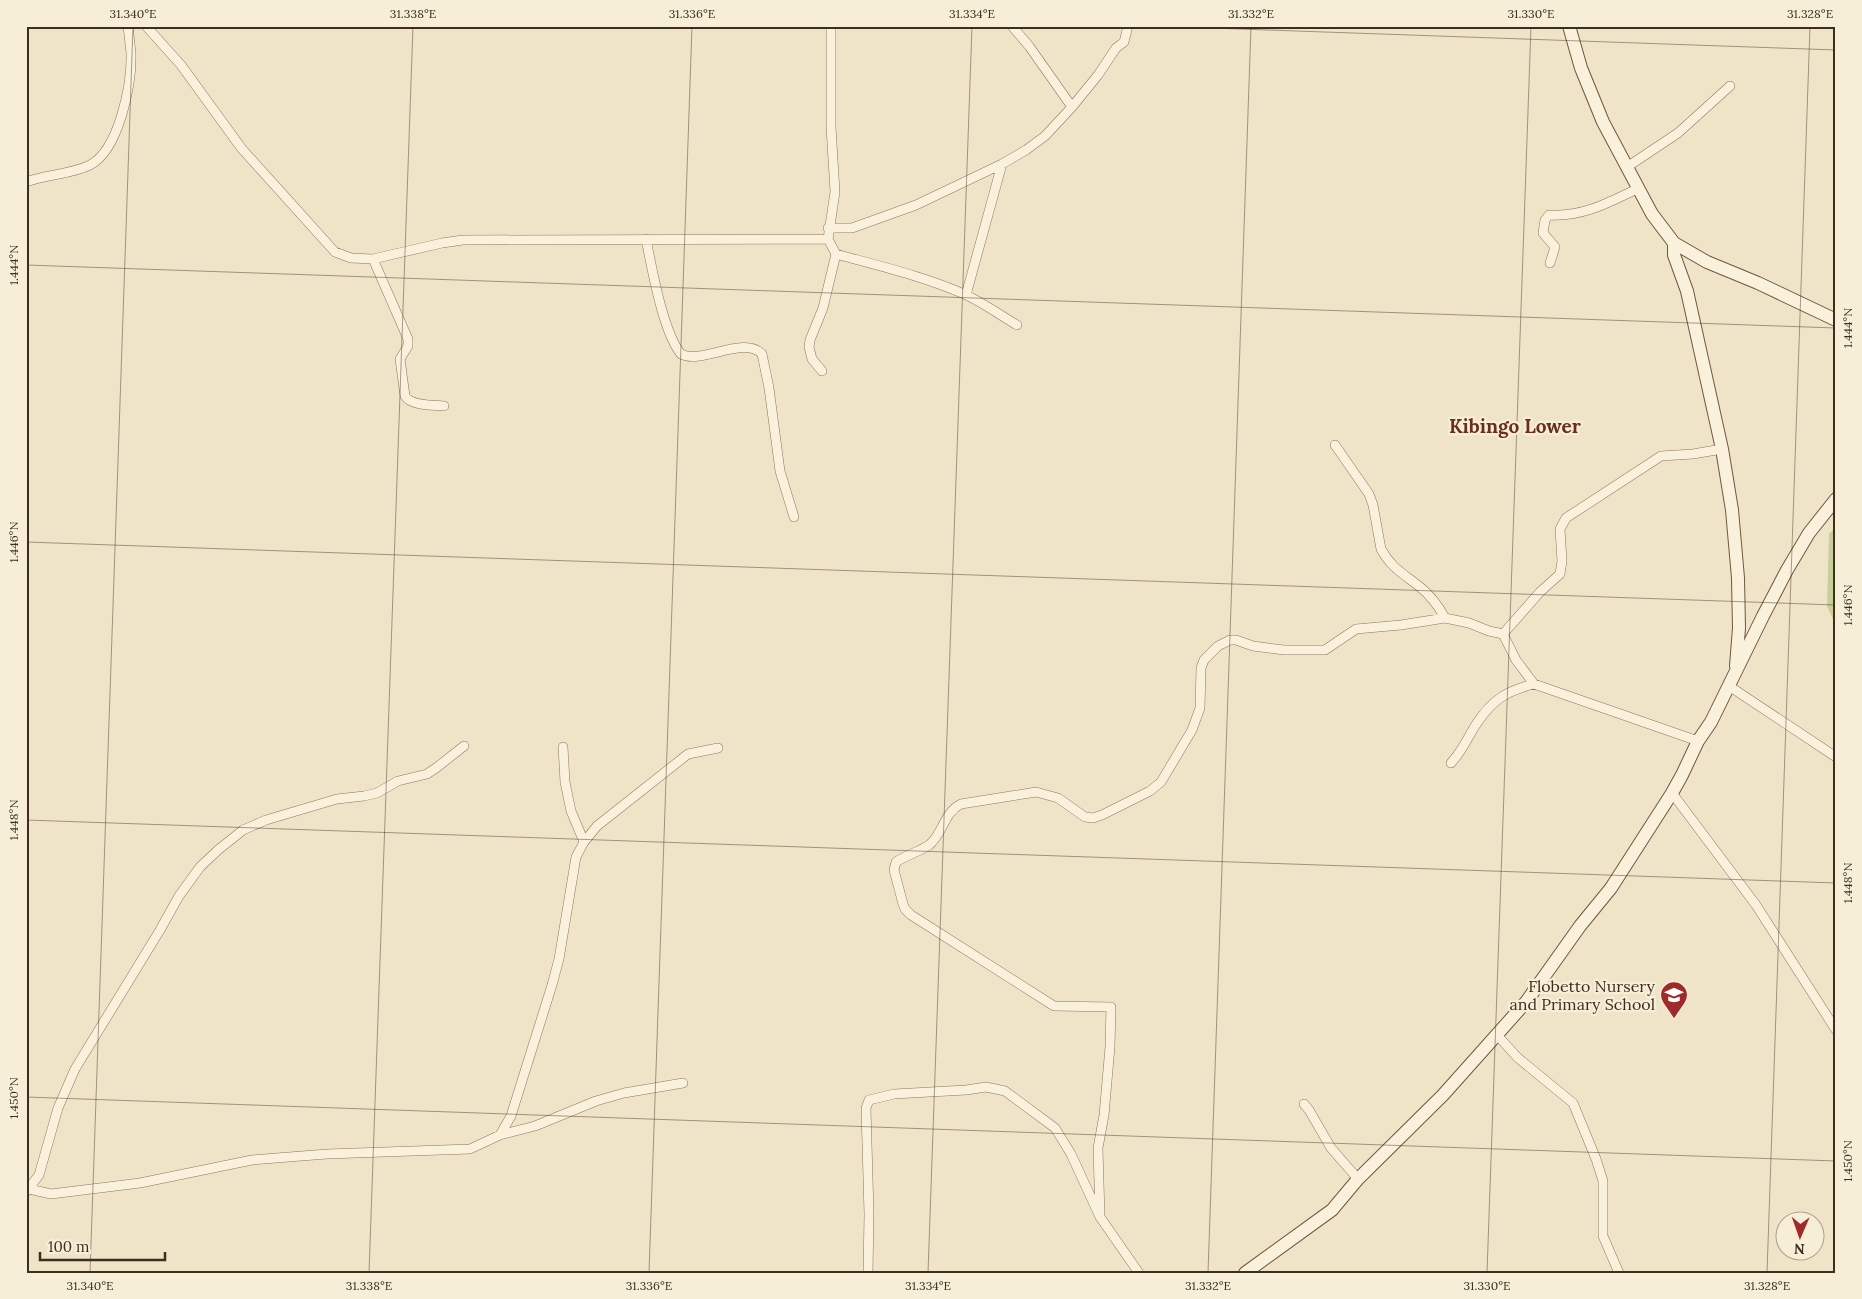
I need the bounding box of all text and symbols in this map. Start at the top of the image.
text: 31.340°E [110,6,156,21]
text: 31.338°E [390,6,436,21]
text: 31.336°E [669,6,715,21]
text: 31.334°E [949,6,995,21]
text: 31.332°E [1228,6,1274,21]
text: 31.330°E [1507,6,1555,21]
text: 31.328°E [1787,6,1833,21]
text: 1.444°N [6,245,21,285]
text: 1.444°N [1840,308,1855,348]
district label: Kibingo Lower [1449,414,1581,438]
text: 1.446°N [6,521,21,563]
text: 1.446°N [1840,584,1855,626]
text: 1.448°N [6,799,21,841]
text: 1.448°N [1840,862,1855,904]
place label: Flobetto Nursery and Primary School [1509,976,1656,1014]
school or university icon: Flobetto Nursery and Primary School [1659,980,1689,1019]
text: 1.450°N [6,1077,21,1119]
text: 1.450°N [1840,1140,1855,1182]
north arrow [1774,1212,1824,1262]
scale bar [40,1229,165,1261]
text: 100 m [48,1237,89,1256]
text: N [1794,1240,1805,1258]
text: 31.340°E [67,1278,113,1293]
text: 31.338°E [346,1278,392,1293]
text: 31.336°E [626,1278,672,1293]
text: 31.334°E [905,1278,951,1293]
text: 31.332°E [1185,1278,1231,1293]
text: 31.330°E [1463,1278,1511,1293]
text: 31.328°E [1744,1278,1790,1293]

